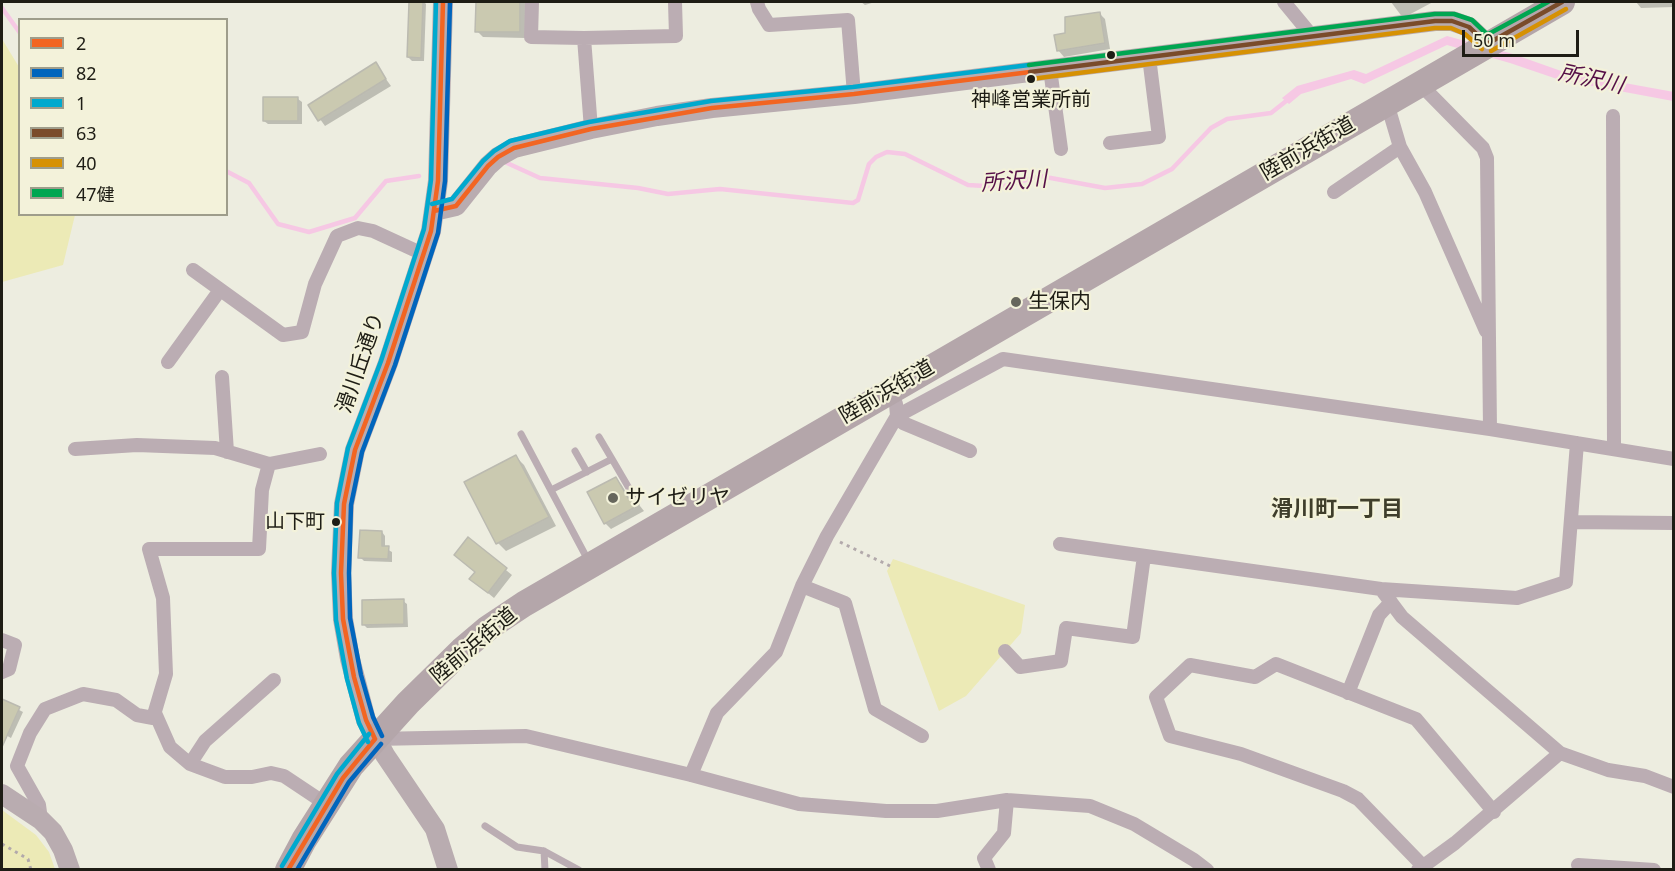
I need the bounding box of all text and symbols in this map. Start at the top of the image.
legend [18,18,228,216]
scale bar [1465,18,1582,56]
text: 50 m [1473,28,1515,52]
text: 2 [76,31,86,55]
unlabelled marker [1105,49,1117,61]
water label: 所沢川 [1556,60,1626,100]
text: 82 [76,61,97,85]
marker: 神峰営業所前 [1025,73,1037,85]
place label: 神峰営業所前 [971,88,1091,112]
text: 1 [76,91,86,115]
street label: 陸前浜街道 [1256,112,1360,186]
text: 63 [76,121,97,145]
text: 40 [76,151,97,175]
water label: 所沢川 [980,167,1048,197]
text: 47健 [76,182,115,206]
place label: 生保内 [1028,289,1091,315]
marker: 生保内 [1009,295,1023,309]
street label: 滑川丘通り [332,309,390,417]
street label: 陸前浜街道 [835,355,939,429]
place label: サイゼリヤ [625,485,730,511]
marker: サイゼリヤ [606,491,620,505]
district label: 滑川町一丁目 [1271,497,1403,523]
place label: 山下町 [265,510,325,534]
marker: 山下町 [330,516,342,528]
street label: 陸前浜街道 [426,603,522,689]

